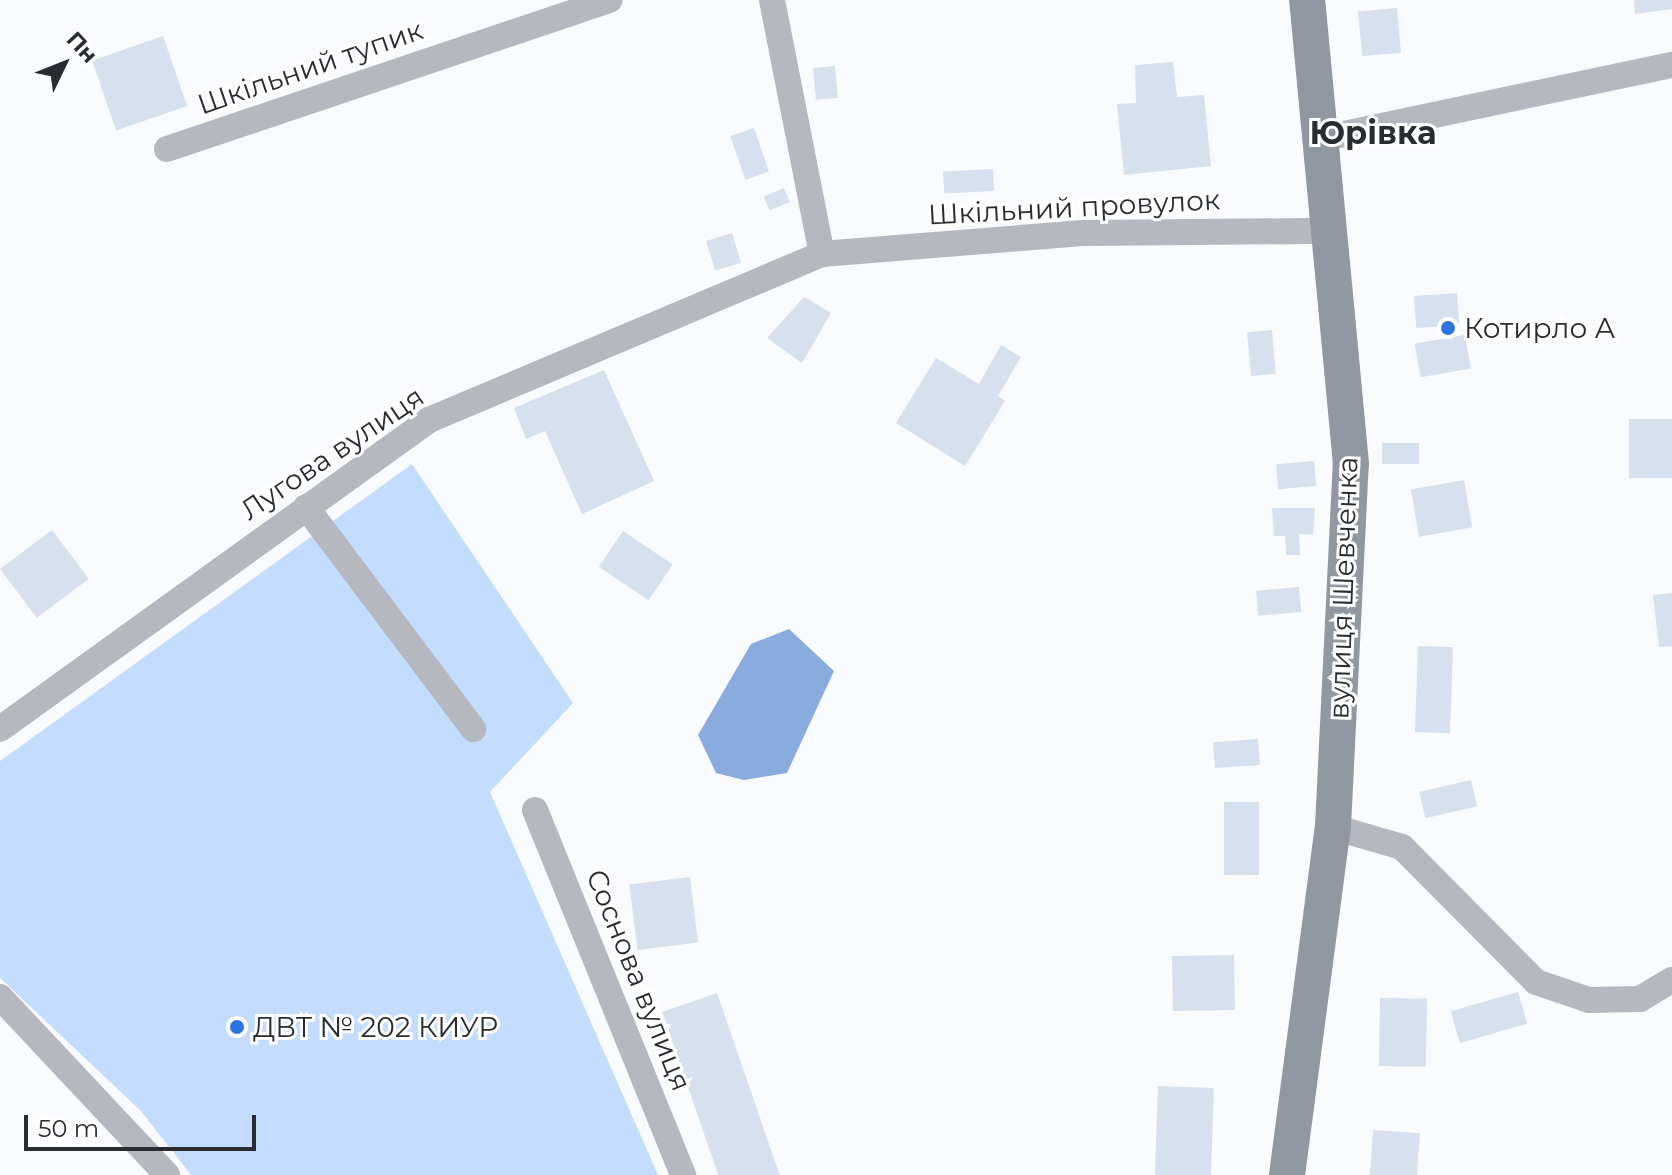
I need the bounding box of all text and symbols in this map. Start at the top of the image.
street label: Шкільний тупик [193,13,427,121]
north arrow [24,24,104,104]
text: Пн [61,26,103,69]
district label: Юрівка [1309,114,1437,152]
street label: Шкільний провулок [927,183,1221,231]
place label: Котирло А [1464,311,1615,345]
marker: Котирло А [1439,319,1457,337]
street label: Лугова вулиця [234,379,430,527]
street label: вулиця Шевченка [1322,456,1364,720]
street label: Соснова вулиця [579,865,699,1095]
place label: ДВТ № 202 КИУР [253,1010,498,1044]
marker: ДВТ № 202 КИУР [228,1018,246,1036]
scale bar [28,1099,260,1149]
text: 50 m [38,1114,99,1143]

